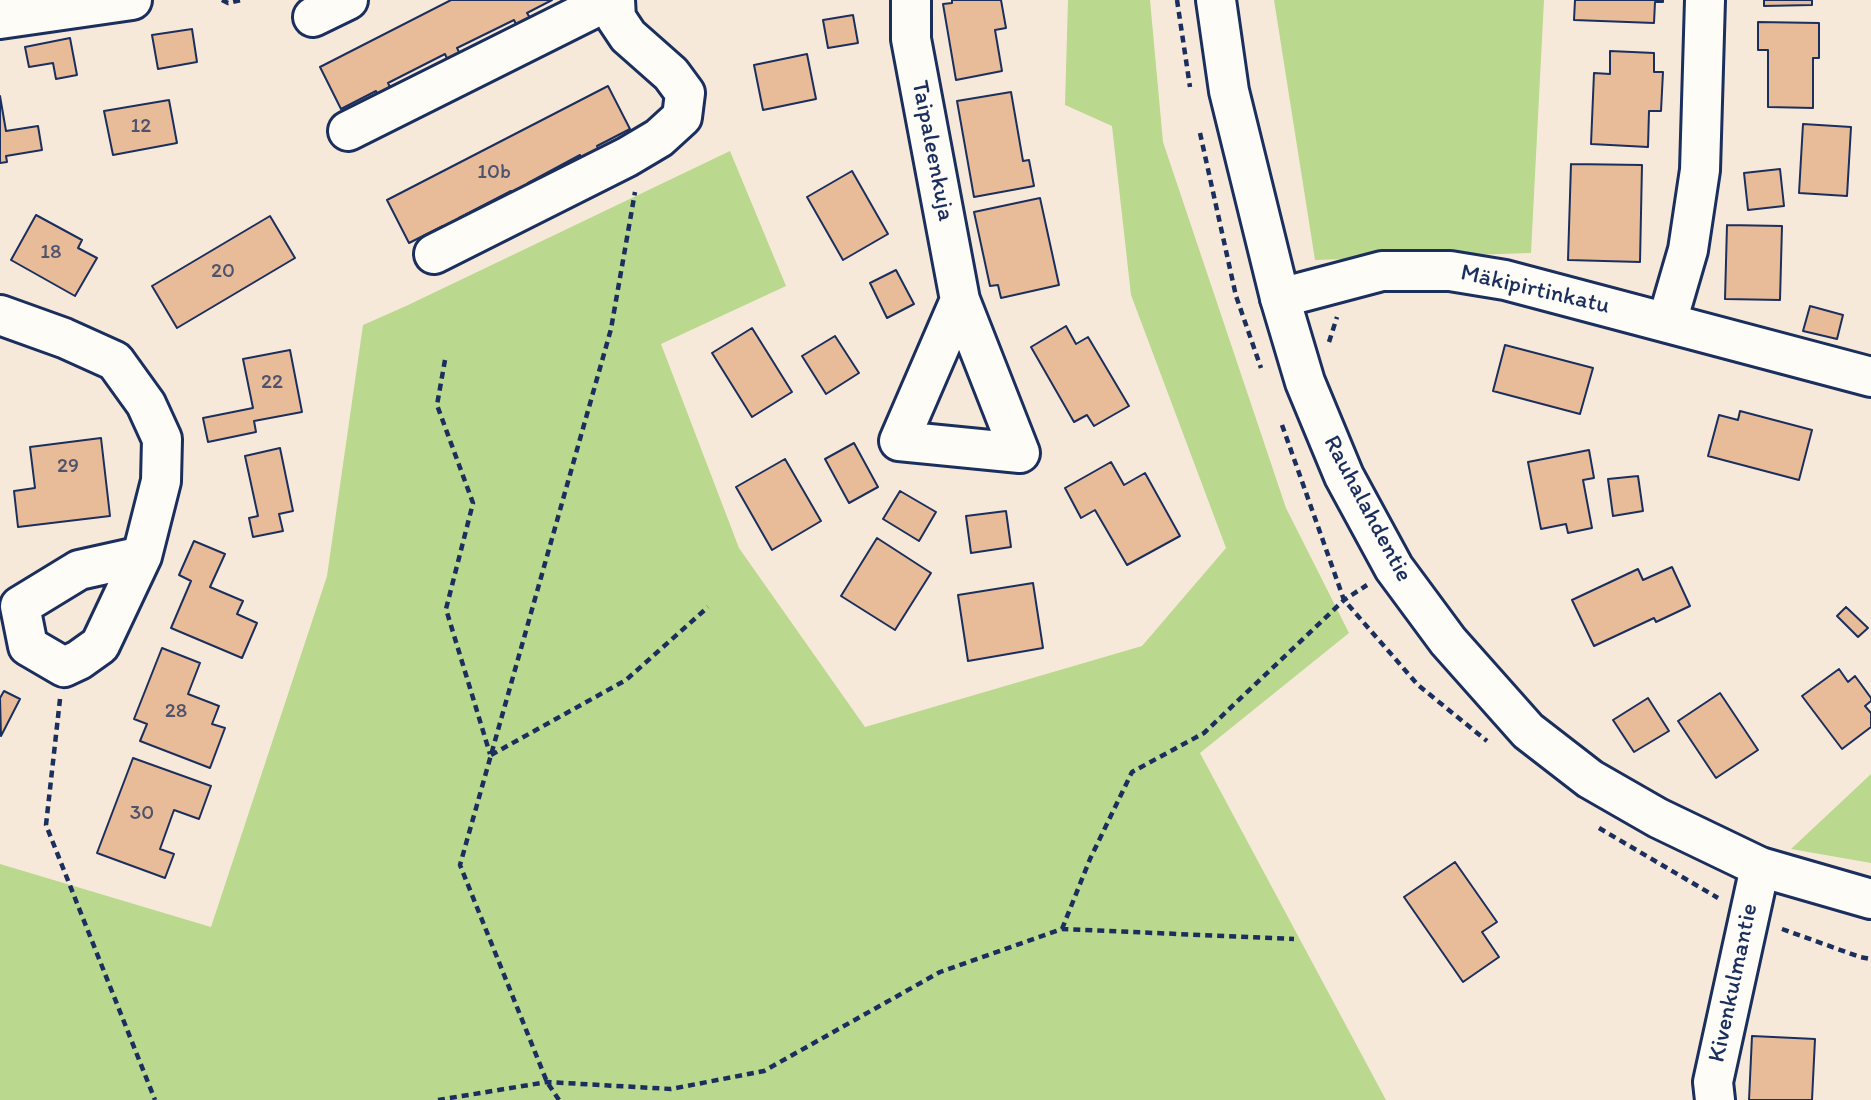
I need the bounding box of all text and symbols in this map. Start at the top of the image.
street label: Taipaleenkuja [904,78,960,224]
house number: 12 [131,114,151,140]
house number: 10b [477,160,511,186]
house number: 18 [40,240,62,266]
house number: 20 [211,259,235,285]
street label: Mäkipirtinkatu [1458,259,1612,321]
house number: 22 [261,370,283,396]
street label: Rauhalahdentie [1316,431,1418,587]
house number: 29 [57,454,79,480]
house number: 28 [165,699,187,725]
house number: 30 [130,801,154,827]
street label: Kivenkulmantie [1703,901,1765,1065]

